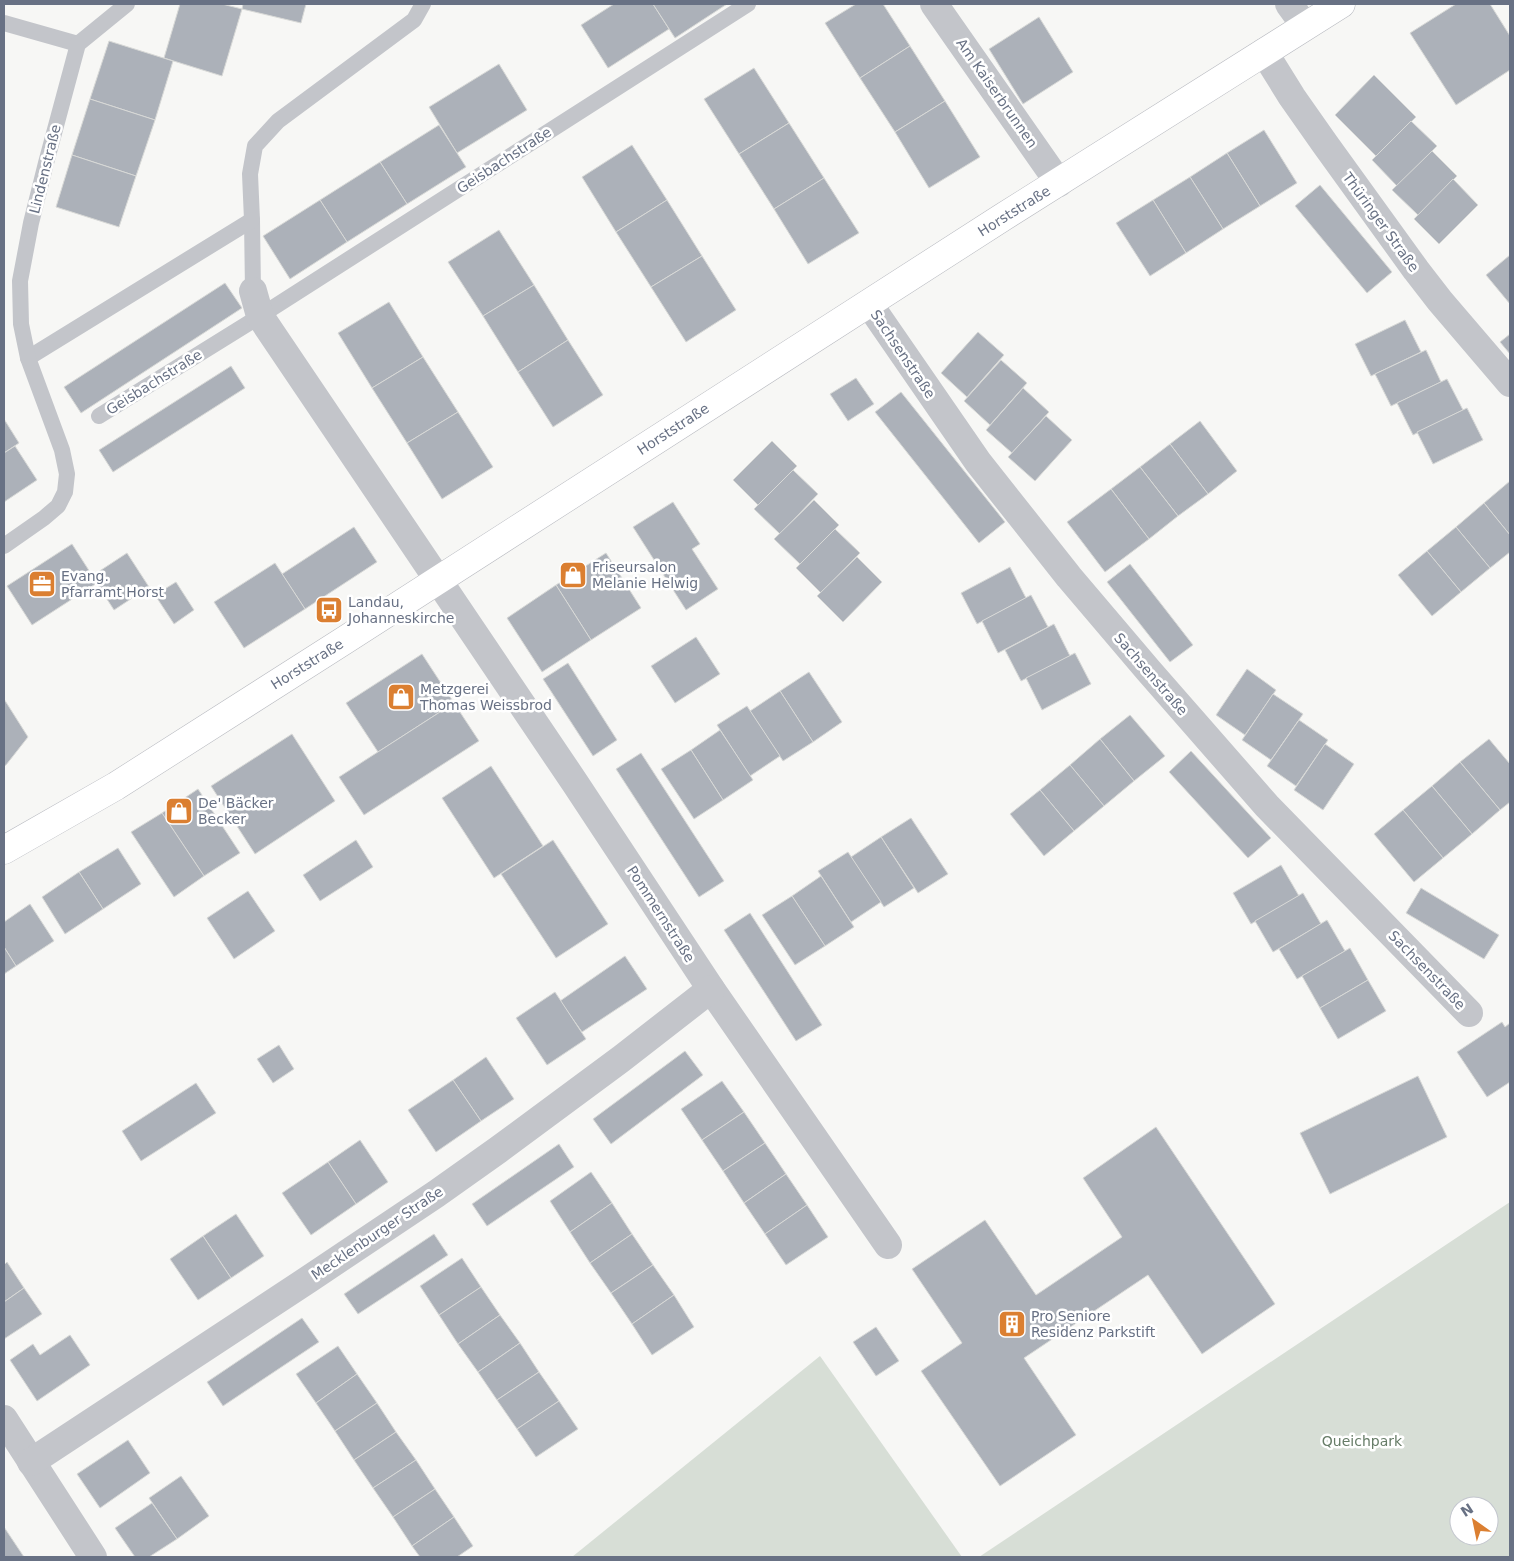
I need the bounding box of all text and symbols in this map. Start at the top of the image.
street label: Am Kaiserbrunnen [953,35,1041,151]
street label: Lindenstraße [26,123,64,215]
street label: Geisbachstraße [454,124,554,196]
street label: Thüringer Straße [1339,168,1422,275]
street label: Horststraße [975,182,1053,240]
street label: Sachsenstraße [867,307,939,401]
street label: Geisbachstraße [103,346,205,418]
street label: Horststraße [634,400,712,458]
place label: Friseursalon Melanie Helwig [592,559,698,591]
shop icon: Friseursalon Melanie Helwig [558,560,588,590]
place label: Evang. Pfarramt Horst [61,568,165,600]
office icon: Evang. Pfarramt Horst [27,569,57,599]
place label: Landau, Johanneskirche [347,594,454,626]
bus stop icon: Landau, Johanneskirche [314,595,344,625]
street label: Sachsenstraße [1111,630,1191,718]
street label: Horststraße [268,635,346,693]
place label: Metzgerei Thomas Weissbrod [419,681,552,713]
shop icon: Metzgerei Thomas Weissbrod [386,682,416,712]
place label: De' Bäcker Becker [198,795,274,827]
shop icon: De' Bäcker Becker [164,796,194,826]
street label: Pommernstraße [624,863,698,965]
street label: Sachsenstraße [1385,927,1469,1013]
street label: Mecklenburger Straße [308,1183,446,1283]
place label: Pro Seniore Residenz Parkstift [1031,1308,1156,1340]
building icon: Pro Seniore Residenz Parkstift [997,1309,1027,1339]
park label: Queichpark [1322,1433,1403,1449]
north arrow [1449,1496,1499,1546]
text: N [1458,1500,1476,1520]

